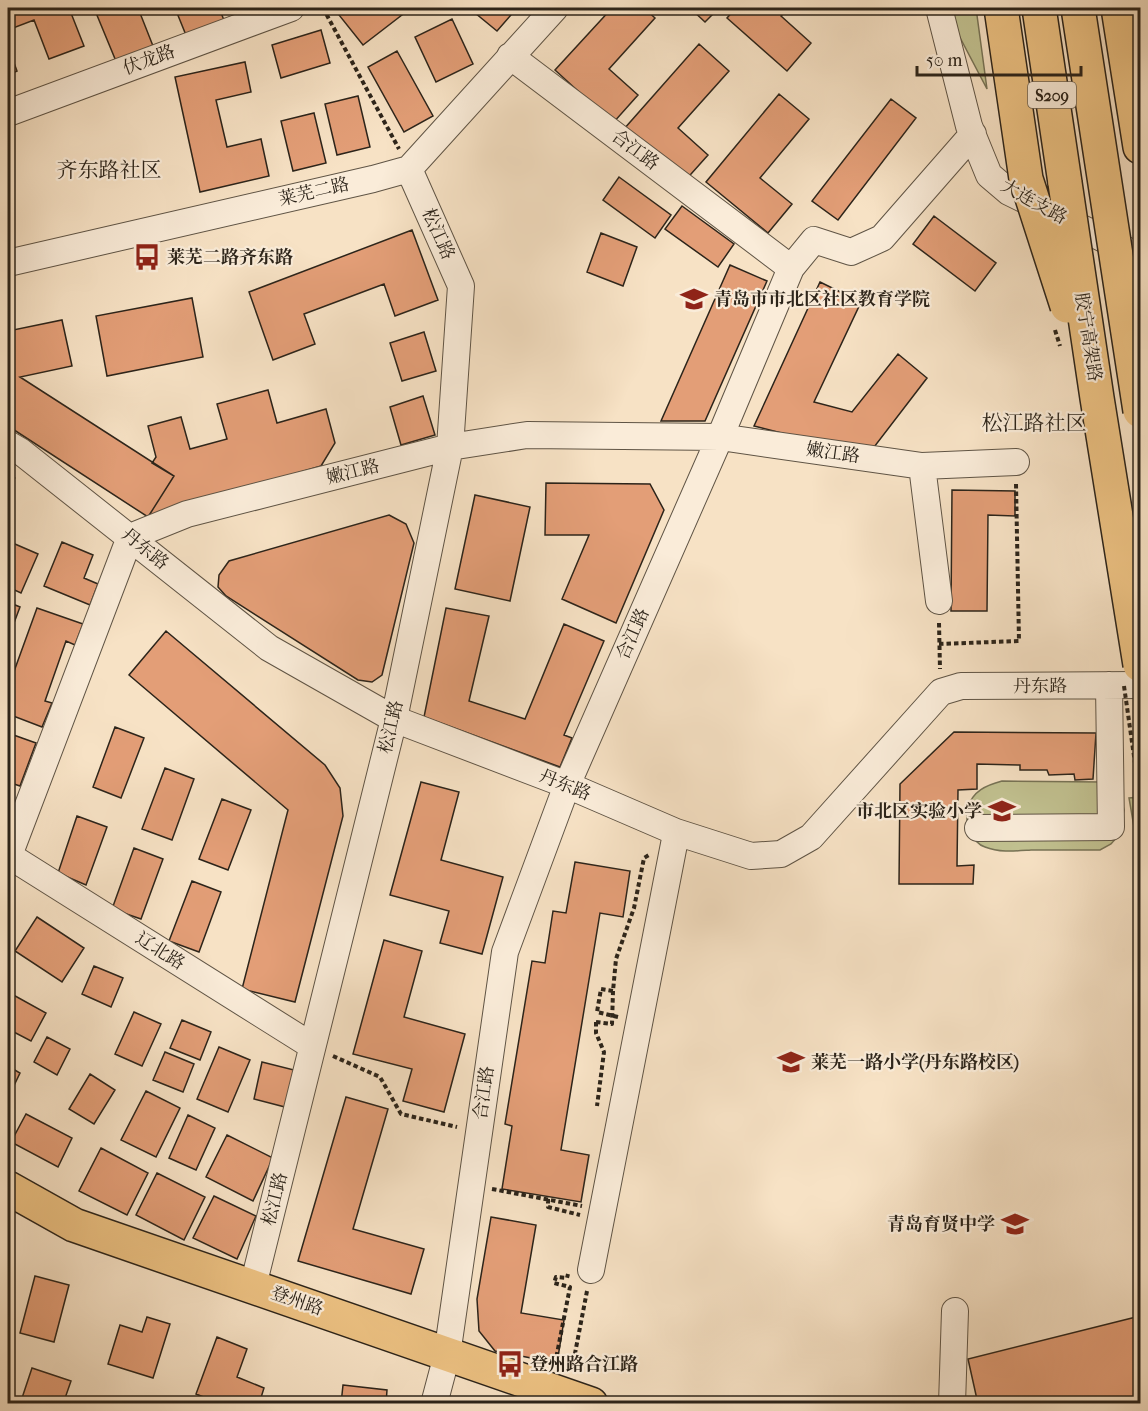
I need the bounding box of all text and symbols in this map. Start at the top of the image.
scale bar [917,39,1080,77]
street label: 伏龙路 [120,41,178,79]
text: 50 m [926,50,963,71]
road number: S209 [1028,82,1076,108]
street label: 合江路 [607,125,663,175]
district label: 齐东路社区 [57,158,162,182]
street label: 莱芜二路 [277,174,351,210]
street label: 大连支路 [997,175,1071,229]
street label: 松江路 [417,205,459,263]
bus stop icon: 莱芜二路齐东路 [132,242,162,272]
place label: 莱芜二路齐东路 [167,247,293,268]
school or university icon: 青岛市市北区社区教育学院 [679,284,709,314]
place label: 青岛市市北区社区教育学院 [714,289,930,310]
street label: 胶宁高架路 [1071,291,1105,383]
district label: 松江路社区 [982,411,1087,435]
street label: 嫩江路 [805,439,861,467]
street label: 嫩江路 [324,455,382,489]
street label: 丹东路 [117,524,173,574]
street label: 合江路 [612,605,654,663]
street label: 丹东路 [1013,676,1067,697]
street label: 松江路 [375,698,407,756]
street label: 丹东路 [536,765,594,805]
school or university icon: 市北区实验小学 [987,796,1017,826]
place label: 市北区实验小学 [856,801,982,822]
street label: 辽北路 [132,928,188,974]
school or university icon: 莱芜一路小学(丹东路校区) [776,1047,806,1077]
place label: 莱芜一路小学(丹东路校区) [811,1052,1019,1073]
street label: 合江路 [470,1065,498,1121]
street label: 松江路 [258,1170,292,1228]
school or university icon: 青岛育贤中学 [1000,1209,1030,1239]
place label: 青岛育贤中学 [887,1214,995,1235]
street label: 登州路 [268,1282,326,1320]
bus stop icon: 登州路合江路 [495,1349,525,1379]
place label: 登州路合江路 [530,1354,638,1375]

